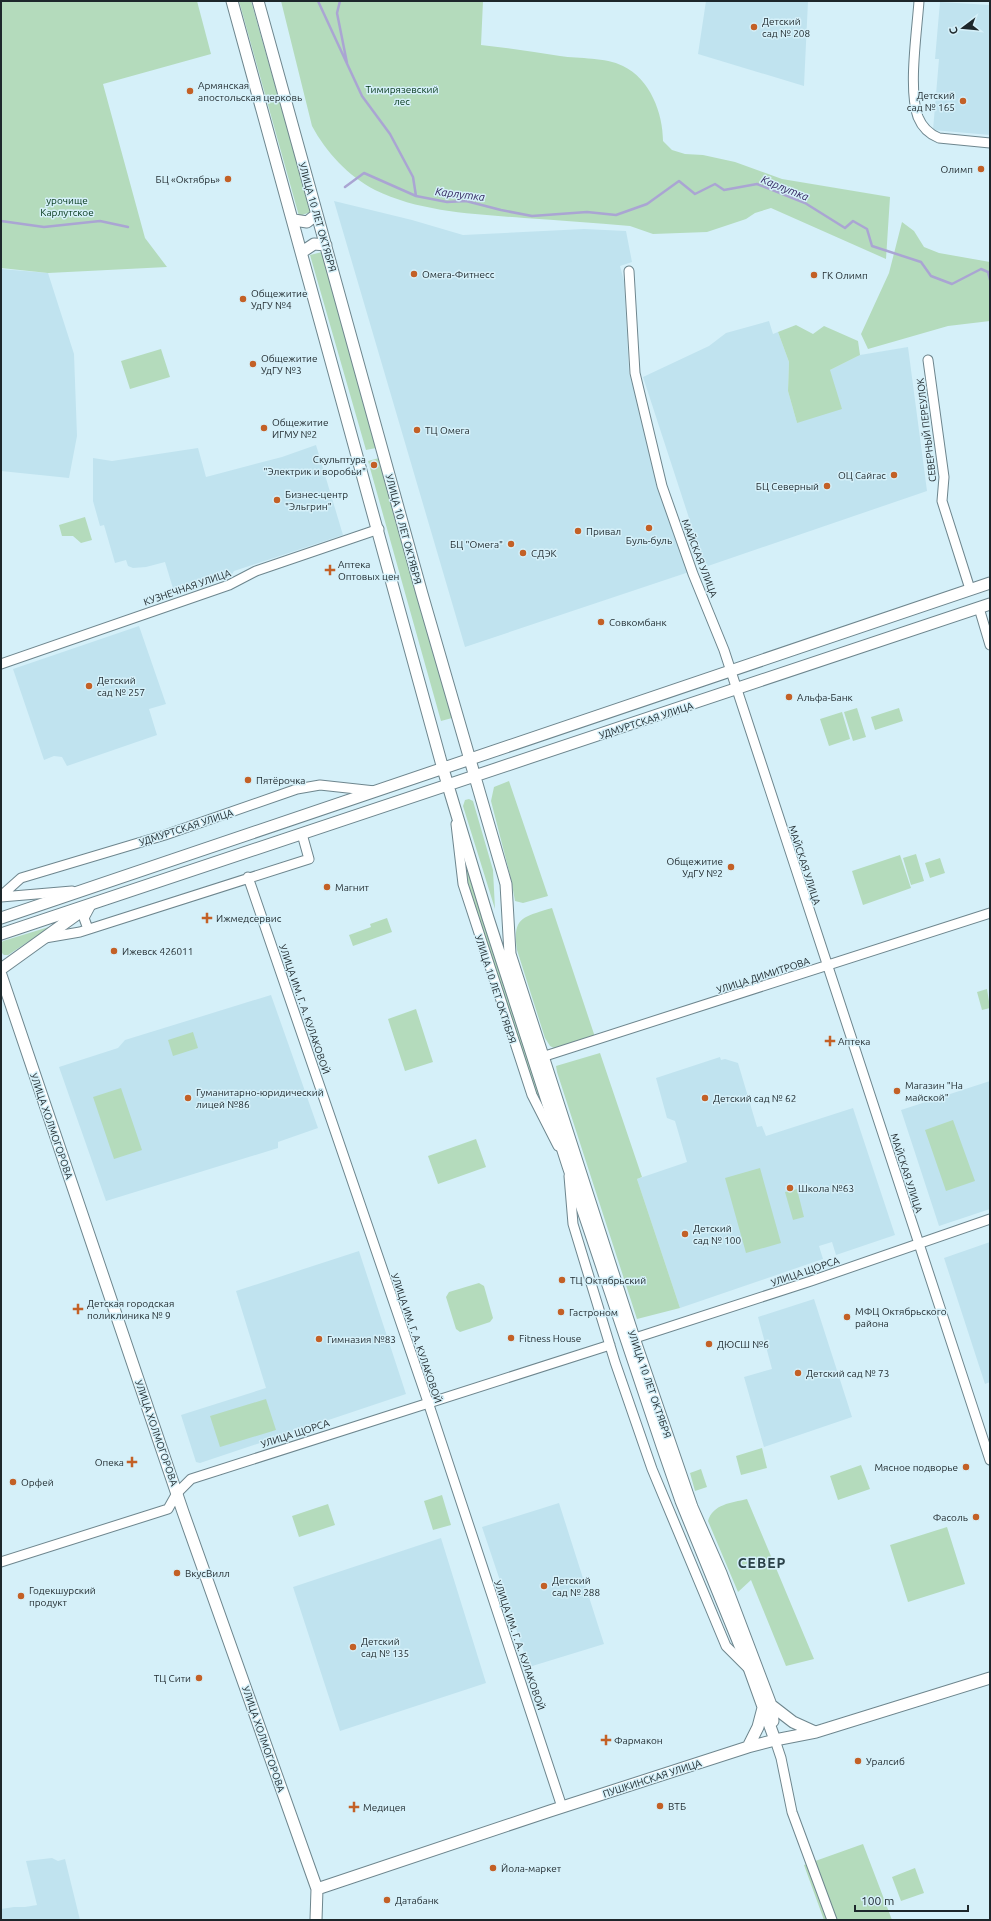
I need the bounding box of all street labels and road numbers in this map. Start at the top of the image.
street label: УЛИЦА 10 ЛЕТ ОКТЯБРЯ [297,161,338,273]
street label: СЕВЕРНЫЙ ПЕРЕУЛОК [915,377,938,483]
street label: УЛИЦА 10 ЛЕТ ОКТЯБРЯ [384,473,424,585]
street label: МАЙСКАЯ УЛИЦА [680,517,720,599]
street label: КУЗНЕЧНАЯ УЛИЦА [142,567,233,608]
street label: УДМУРТСКАЯ УЛИЦА [598,700,695,741]
street label: УДМУРТСКАЯ УЛИЦА [138,807,235,848]
street label: МАЙСКАЯ УЛИЦА [786,824,823,907]
street label: УЛИЦА 10 ЛЕТ ОКТЯБРЯ [473,934,518,1045]
street label: УЛИЦА ИМ. Г. А. КУЛАКОВОЙ [277,943,332,1075]
street label: УЛИЦА ДИМИТРОВА [715,955,812,996]
street label: УЛИЦА ХОЛМОГОРОВА [28,1072,75,1181]
street label: МАЙСКАЯ УЛИЦА [888,1132,925,1215]
street label: УЛИЦА ЩОРСА [769,1254,841,1288]
street label: УЛИЦА ИМ. Г. А. КУЛАКОВОЙ [389,1272,444,1404]
street label: УЛИЦА 10 ЛЕТ ОКТЯБРЯ [626,1329,673,1440]
street label: УЛИЦА ХОЛМОГОРОВА [133,1379,180,1488]
street label: УЛИЦА ЩОРСА [259,1417,331,1450]
street label: УЛИЦА ИМ. Г. А. КУЛАКОВОЙ [492,1579,547,1711]
street label: УЛИЦА ХОЛМОГОРОВА [240,1685,287,1794]
street label: ПУШКИНСКАЯ УЛИЦА [601,1757,703,1800]

